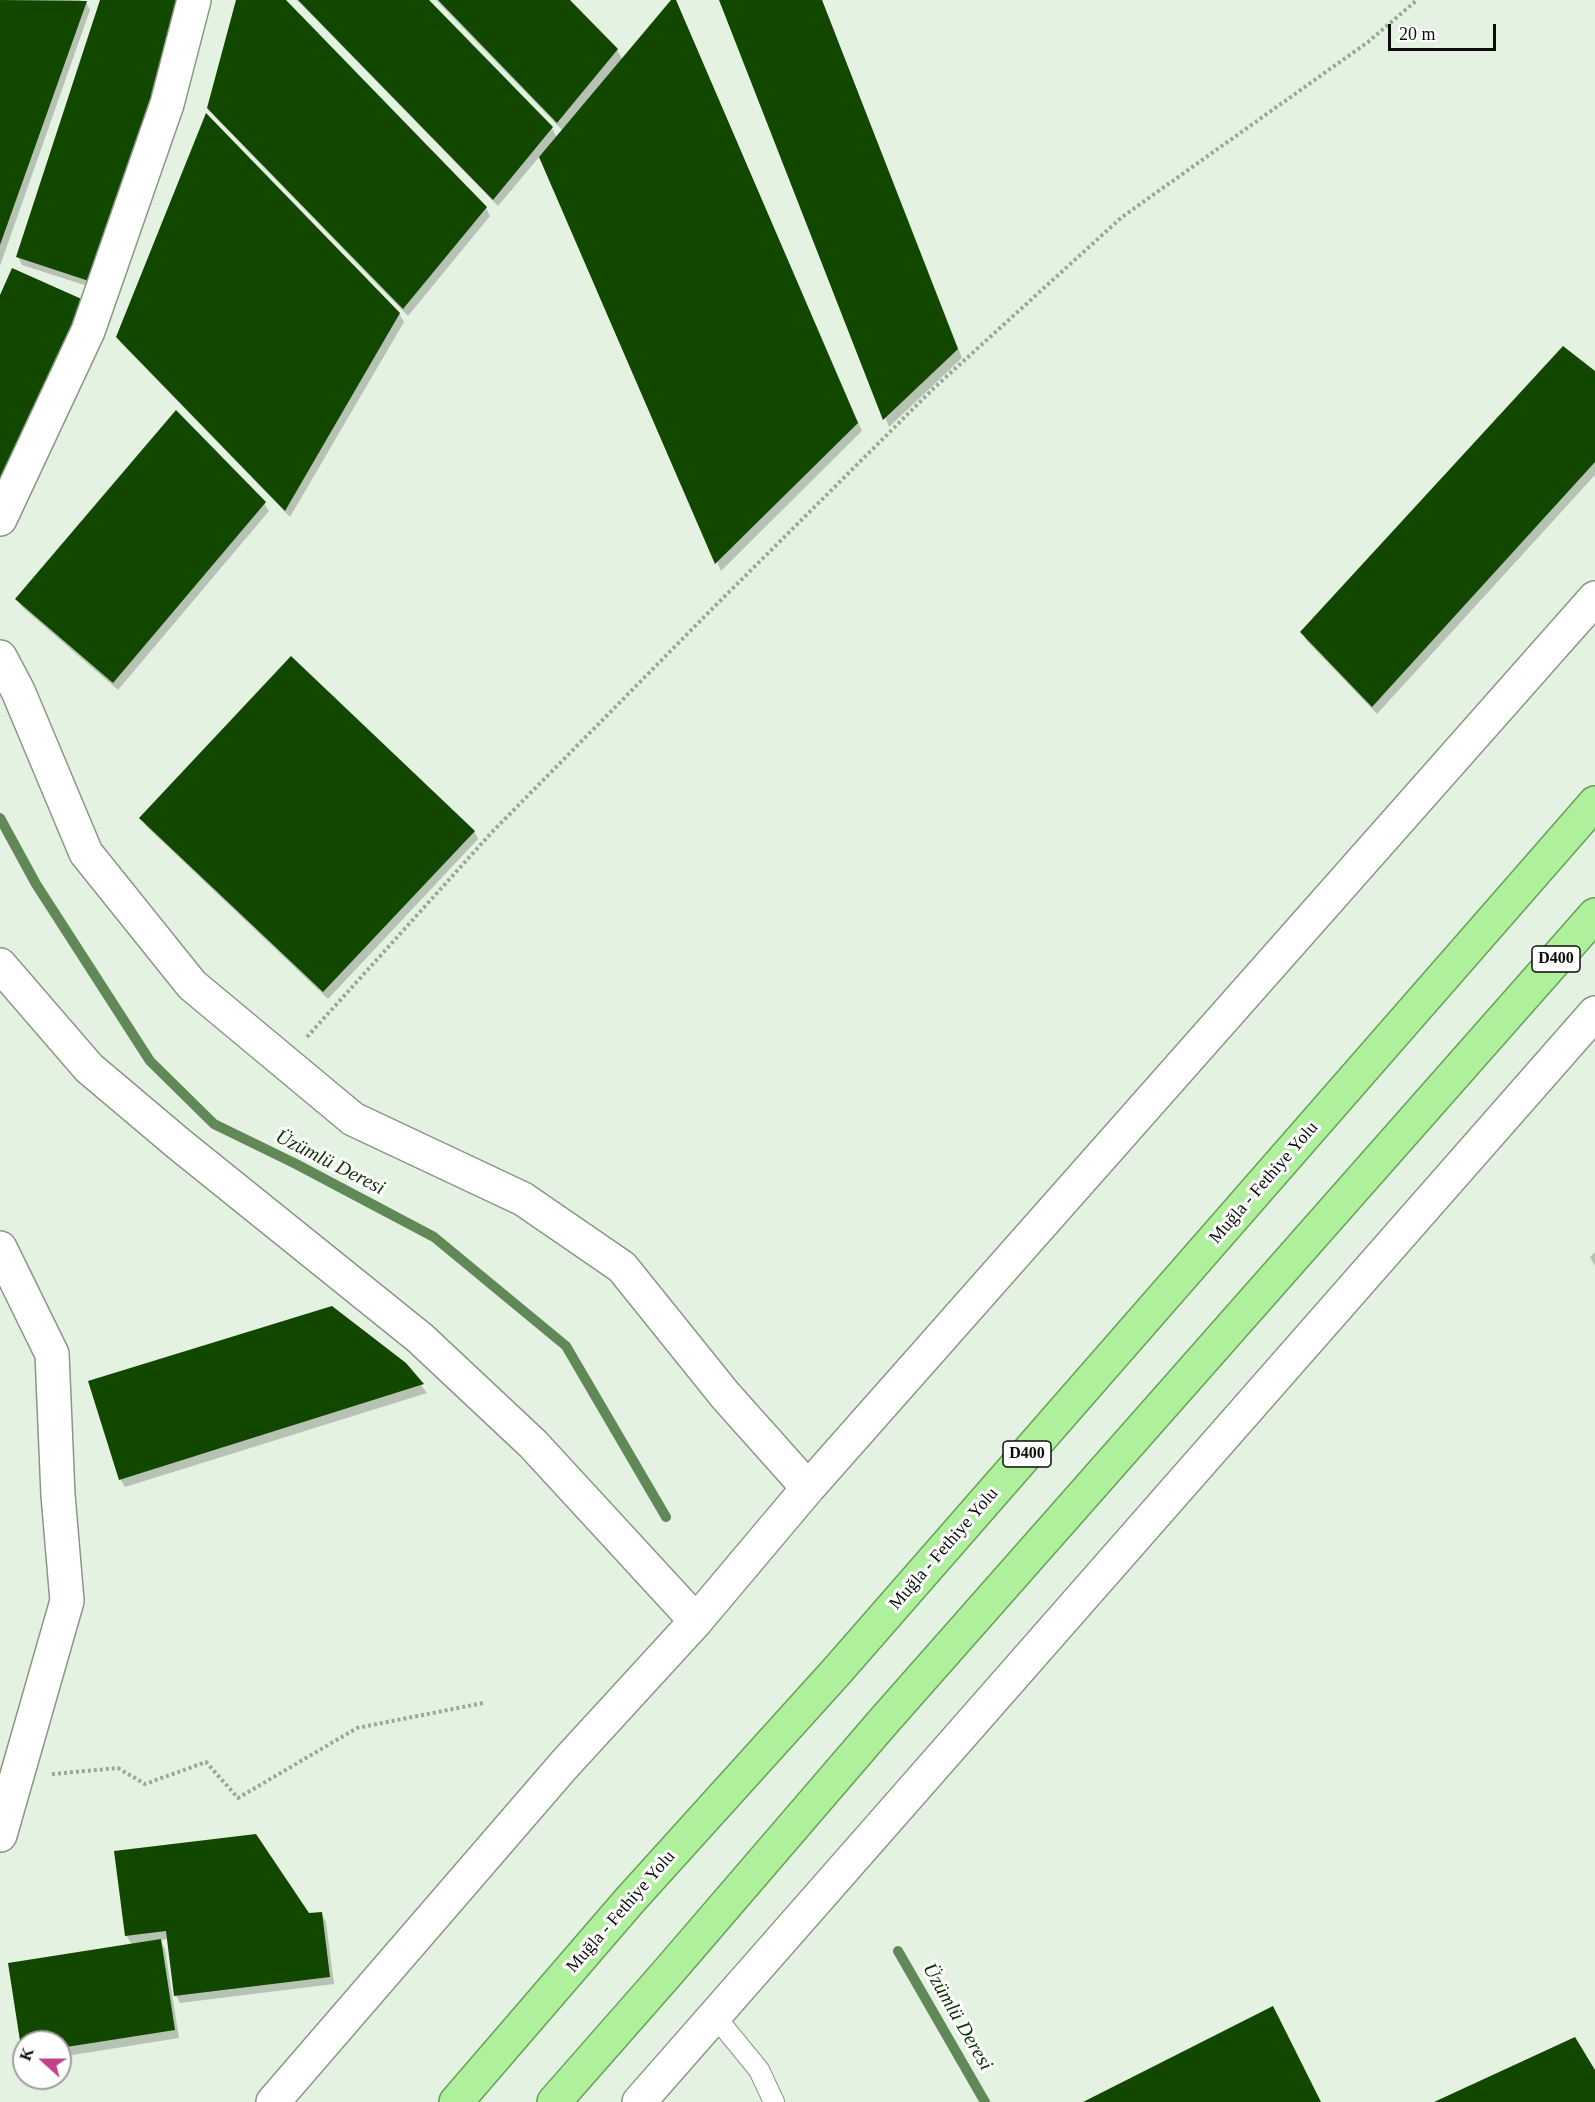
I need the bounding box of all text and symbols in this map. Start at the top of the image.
scale bar [1391,12,1499,50]
text: 20 m [1399,24,1436,44]
road number: D400 [1532,946,1580,972]
street label: Muğla - Fethiye Yolu [1205,1118,1323,1248]
water label: Üzümlü Deresi [271,1125,389,1201]
road number: D400 [1003,1441,1051,1467]
street label: Muğla - Fethiye Yolu [885,1484,1003,1614]
street label: Muğla - Fethiye Yolu [562,1847,680,1977]
water label: Üzümlü Deresi [917,1959,997,2075]
north arrow [12,2030,72,2090]
text: K [16,2045,37,2063]

